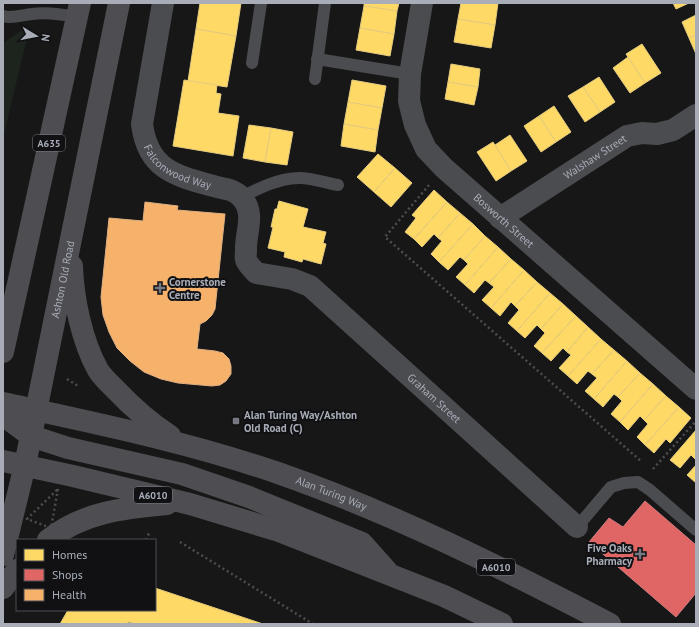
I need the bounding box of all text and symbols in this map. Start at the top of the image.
north arrow [16,16,56,56]
text: N [38,33,53,43]
street label: Walshaw Street [561,131,629,182]
road number: A635 [33,135,65,151]
street label: Falconwood Way [141,142,214,192]
street label: Bosworth Street [471,190,537,251]
street label: Ashton Old Road [48,240,77,319]
place label: Cornerstone Centre [169,275,226,302]
marker: Cornerstone Centre [154,282,166,294]
street label: Graham Street [405,370,464,426]
place label: Alan Turing Way/Ashton Old Road (C) [244,408,357,435]
marker: Alan Turing Way/Ashton Old Road (C) [231,416,241,426]
street label: Alan Turing Way [294,473,370,514]
road number: A6010 [134,487,172,503]
legend [16,539,156,611]
place label: Five Oaks Pharmacy [586,541,633,568]
text: Homes [52,547,87,562]
marker: Five Oaks Pharmacy [635,549,645,559]
road number: A6010 [477,559,515,575]
text: Shops [52,567,83,582]
text: Health [52,587,86,602]

